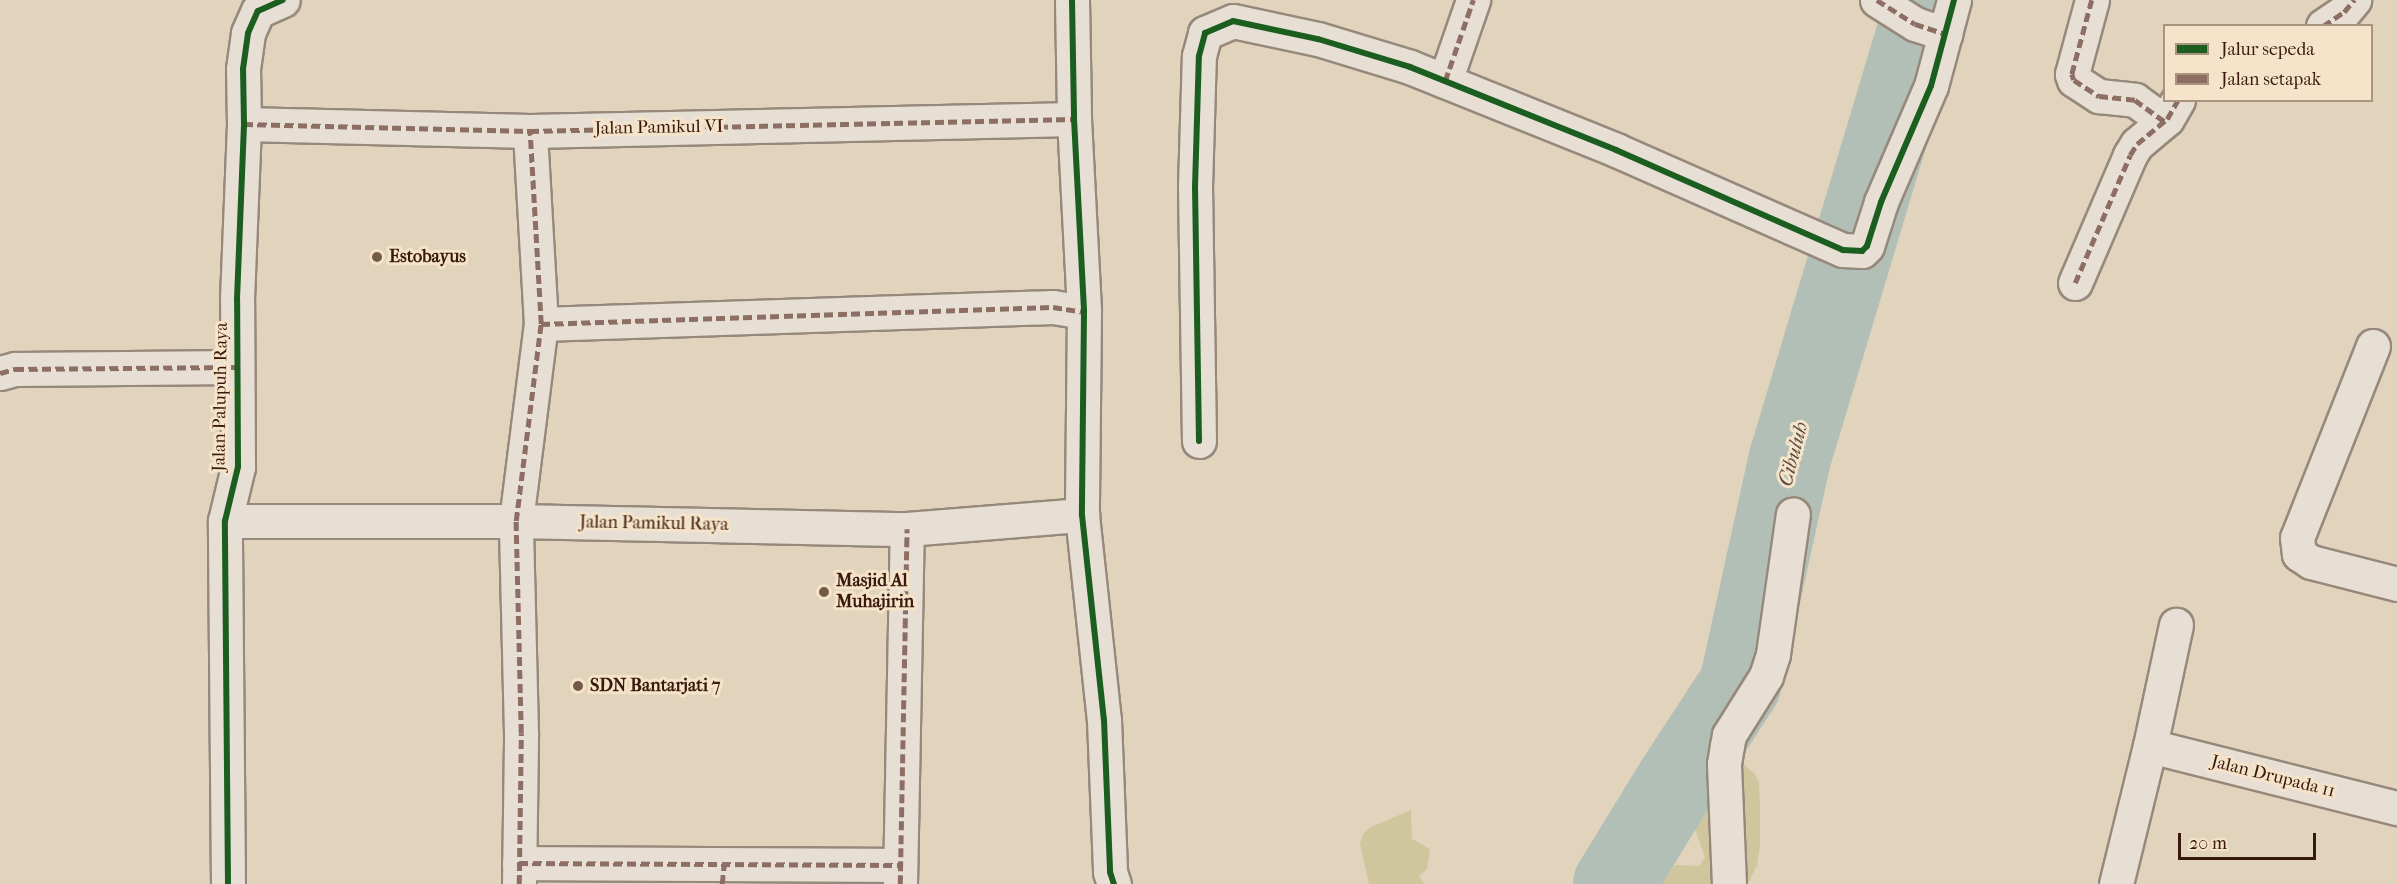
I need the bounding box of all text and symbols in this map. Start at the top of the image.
legend [2163,24,2373,102]
text: Jalur sepeda [2221,39,2315,60]
text: Jalan setapak [2221,69,2321,90]
street label: Jalan Pamikul VI [594,116,724,140]
place label: Estobayus [389,246,466,268]
marker: Estobayus [370,250,384,264]
street label: Jalan Palupuh Raya [209,322,233,472]
water label: Cibuluh [1773,419,1813,489]
street label: Jalan Pamikul Raya [579,512,729,536]
place label: Masjid Al Muhajirin [836,571,914,614]
marker: Masjid Al Muhajirin [817,585,831,599]
place label: SDN Bantarjati 7 [590,675,721,697]
marker: SDN Bantarjati 7 [571,679,585,693]
street label: Jalan Drupada 11 [2209,751,2337,803]
scale bar [2181,821,2319,859]
text: 20 m [2189,833,2227,854]

